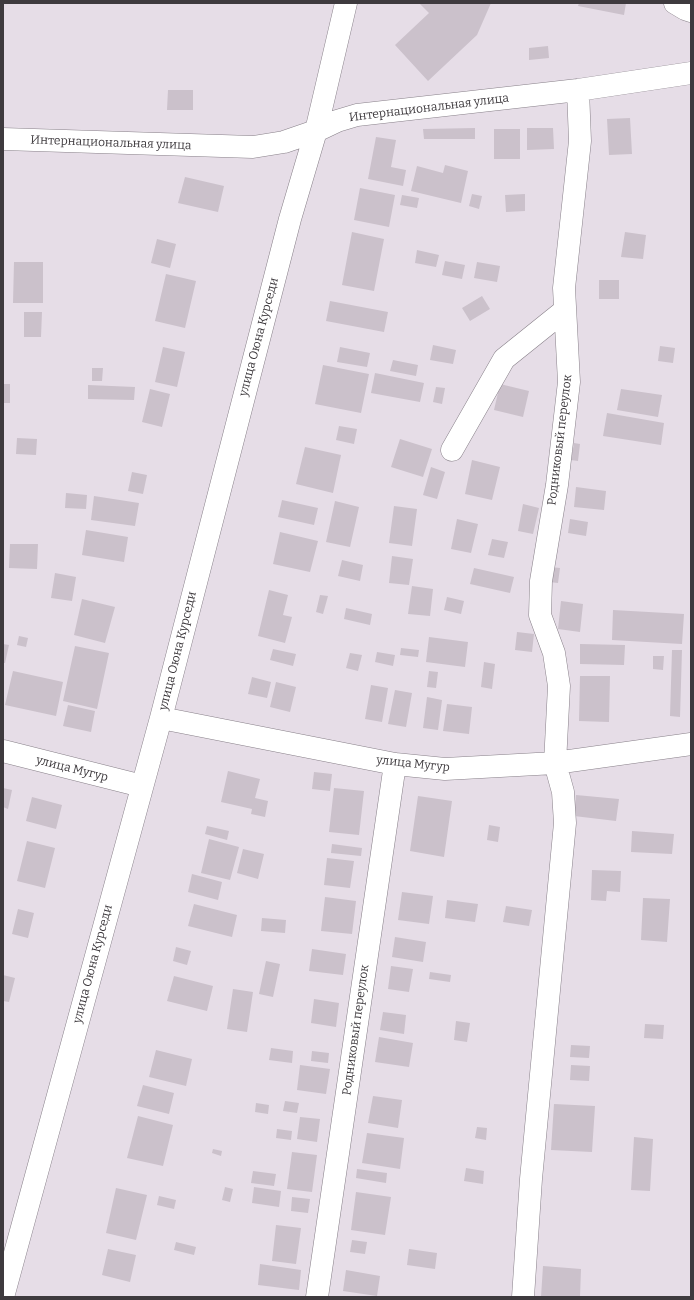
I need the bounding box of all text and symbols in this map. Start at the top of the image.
street label: Интернациональная улица [348,91,510,125]
street label: Интернациональная улица [30,133,192,153]
street label: улица Оюна Курседи [236,276,282,398]
street label: Родниковый переулок [545,374,575,506]
street label: улица Оюна Курседи [156,590,200,712]
street label: улица Мугур [35,753,109,785]
street label: улица Мугур [376,753,450,775]
street label: улица Оюна Курседи [70,903,116,1025]
street label: Родниковый переулок [340,964,372,1096]

